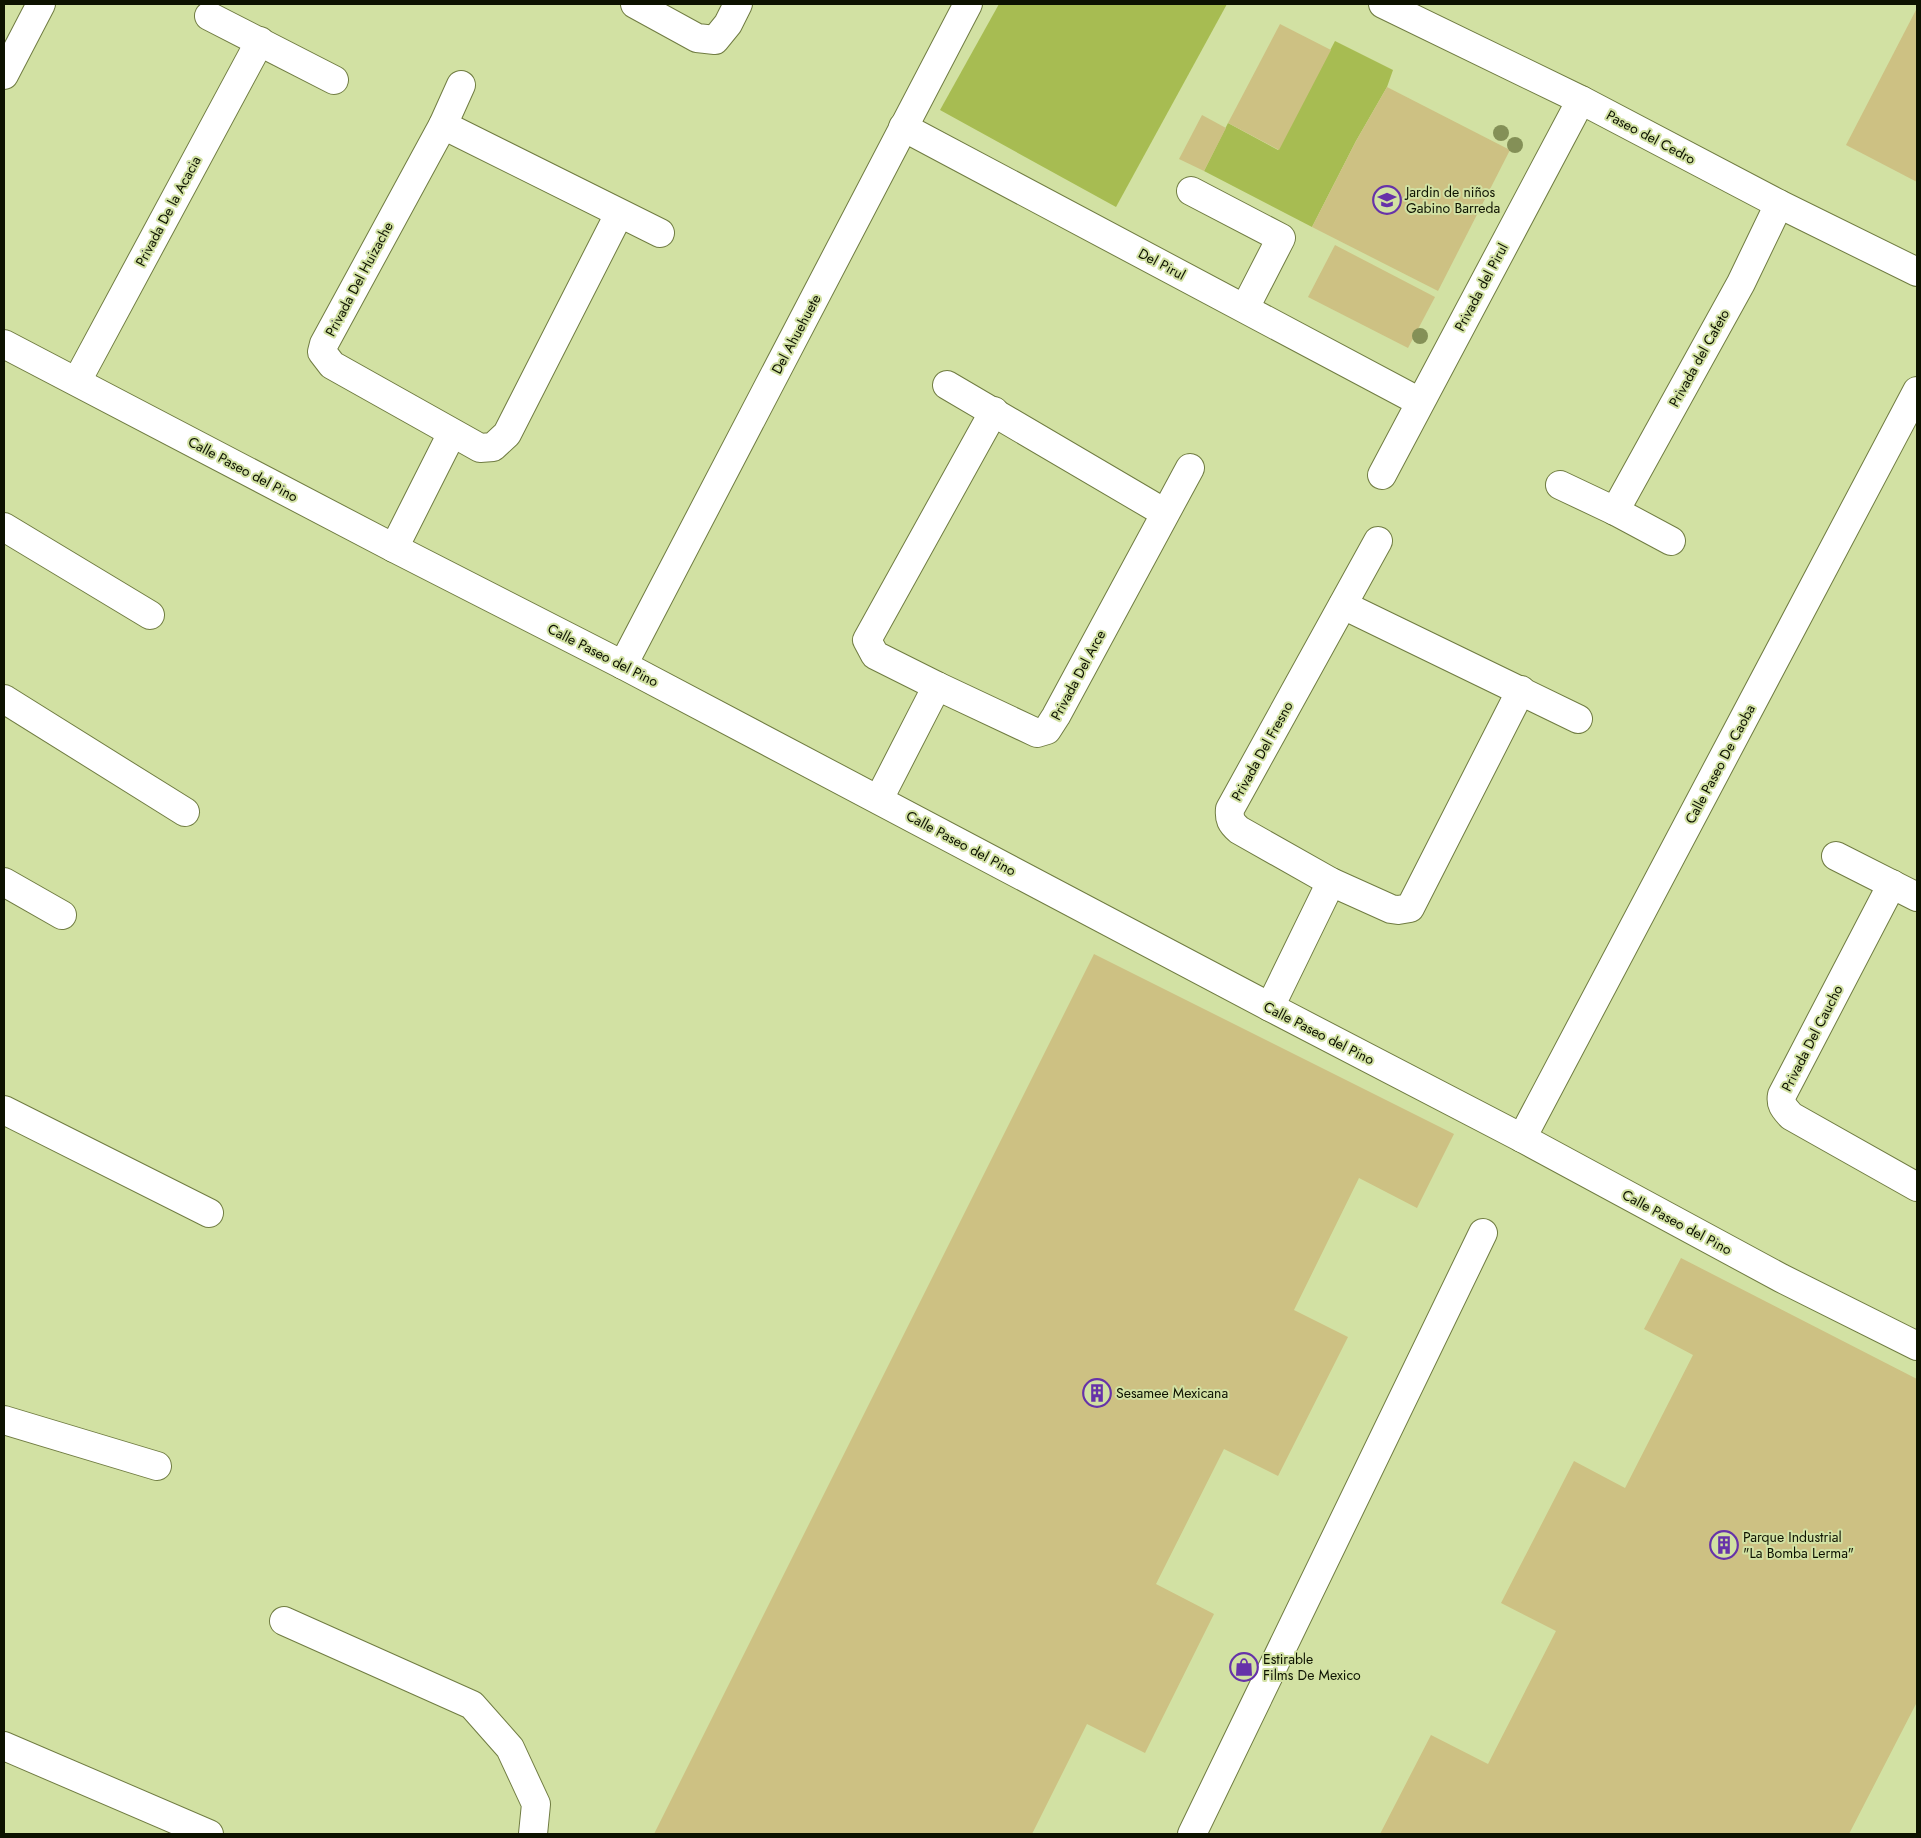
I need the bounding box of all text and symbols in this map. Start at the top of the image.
street label: Paseo del Cedro [1603,105,1699,169]
street label: Privada De la Acacia [130,152,206,270]
place label: Jardin de niños Gabino Barreda [1404,182,1500,218]
school or university icon: Jardin de niños Gabino Barreda [1372,185,1402,215]
street label: Privada Del Huizache [320,218,398,340]
street label: Privada del Pirul [1449,240,1513,334]
street label: Del Pirul [1135,243,1189,285]
street label: Del Ahuehuete [767,291,825,377]
street label: Privada del Cafeto [1664,305,1734,410]
street label: Calle Paseo del Pino [185,432,302,507]
street label: Calle Paseo del Pino [544,618,662,692]
street label: Privada Del Arce [1046,626,1110,724]
street label: Privada Del Fresno [1226,697,1298,804]
street label: Calle Paseo De Caoba [1680,701,1760,827]
street label: Calle Paseo del Pino [903,806,1020,881]
street label: Privada Del Caucho [1776,981,1848,1095]
street label: Calle Paseo del Pino [1260,996,1378,1070]
street label: Calle Paseo del Pino [1619,1185,1736,1260]
building icon: Sesamee Mexicana [1082,1378,1112,1408]
place label: Sesamee Mexicana [1116,1383,1228,1403]
place label: Parque Industrial "La Bomba Lerma" [1743,1527,1854,1563]
building icon: Parque Industrial "La Bomba Lerma" [1709,1530,1739,1560]
place label: Estirable Films De Mexico [1263,1649,1361,1685]
shop icon: Estirable Films De Mexico [1229,1652,1259,1682]

